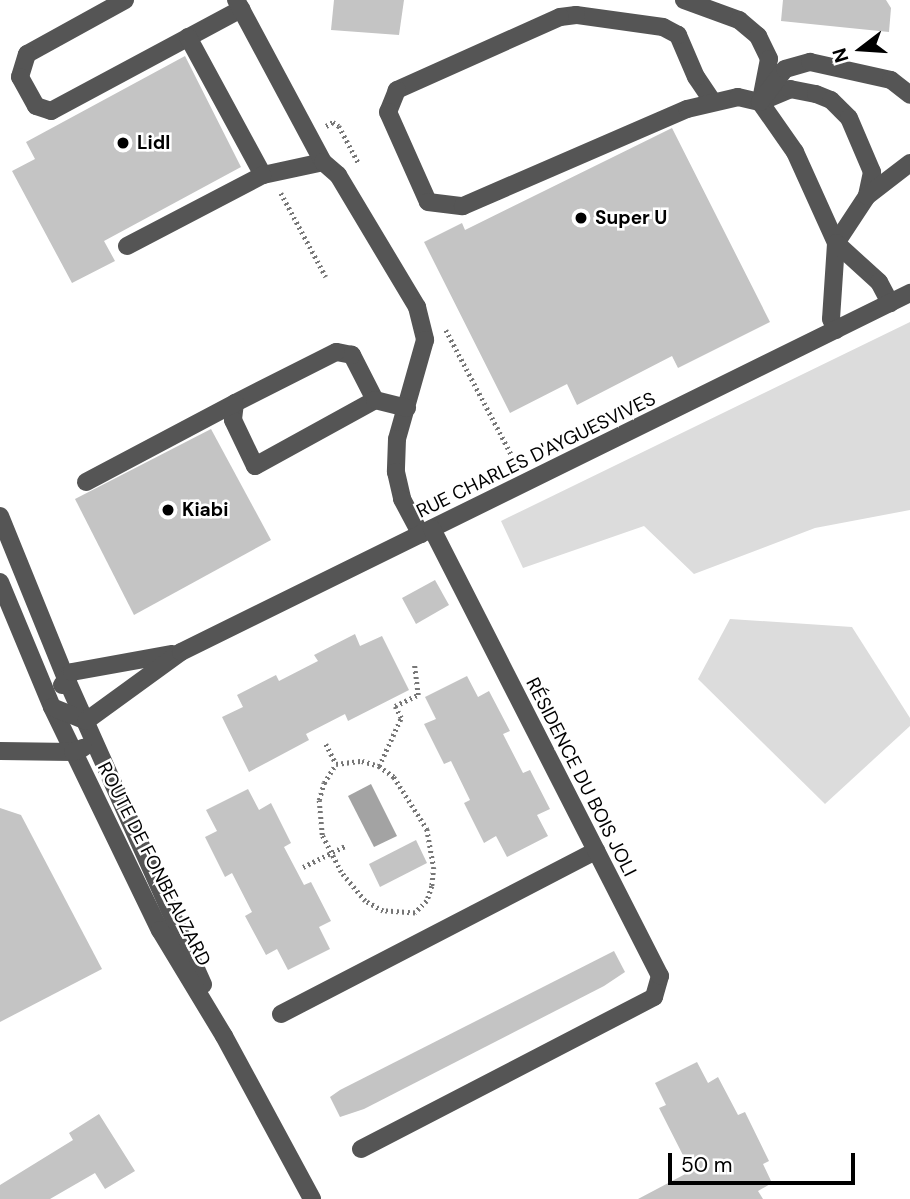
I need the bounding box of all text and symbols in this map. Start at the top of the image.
north arrow [826,14,896,84]
text: N [826,45,854,66]
place label: Lidl [137,132,170,154]
marker: Lidl [115,135,131,151]
place label: Super U [595,207,667,229]
marker: Super U [573,210,589,226]
street label: RUE CHARLES D'AYGUESVIVES [413,387,659,523]
place label: Kiabi [182,499,228,521]
marker: Kiabi [160,502,176,518]
street label: RÉSIDENCE DU BOIS JOLI [521,674,641,880]
street label: ROUTE DE FONBEAUZARD [93,758,215,970]
scale bar [672,1140,859,1184]
text: 50 m [681,1151,732,1179]

